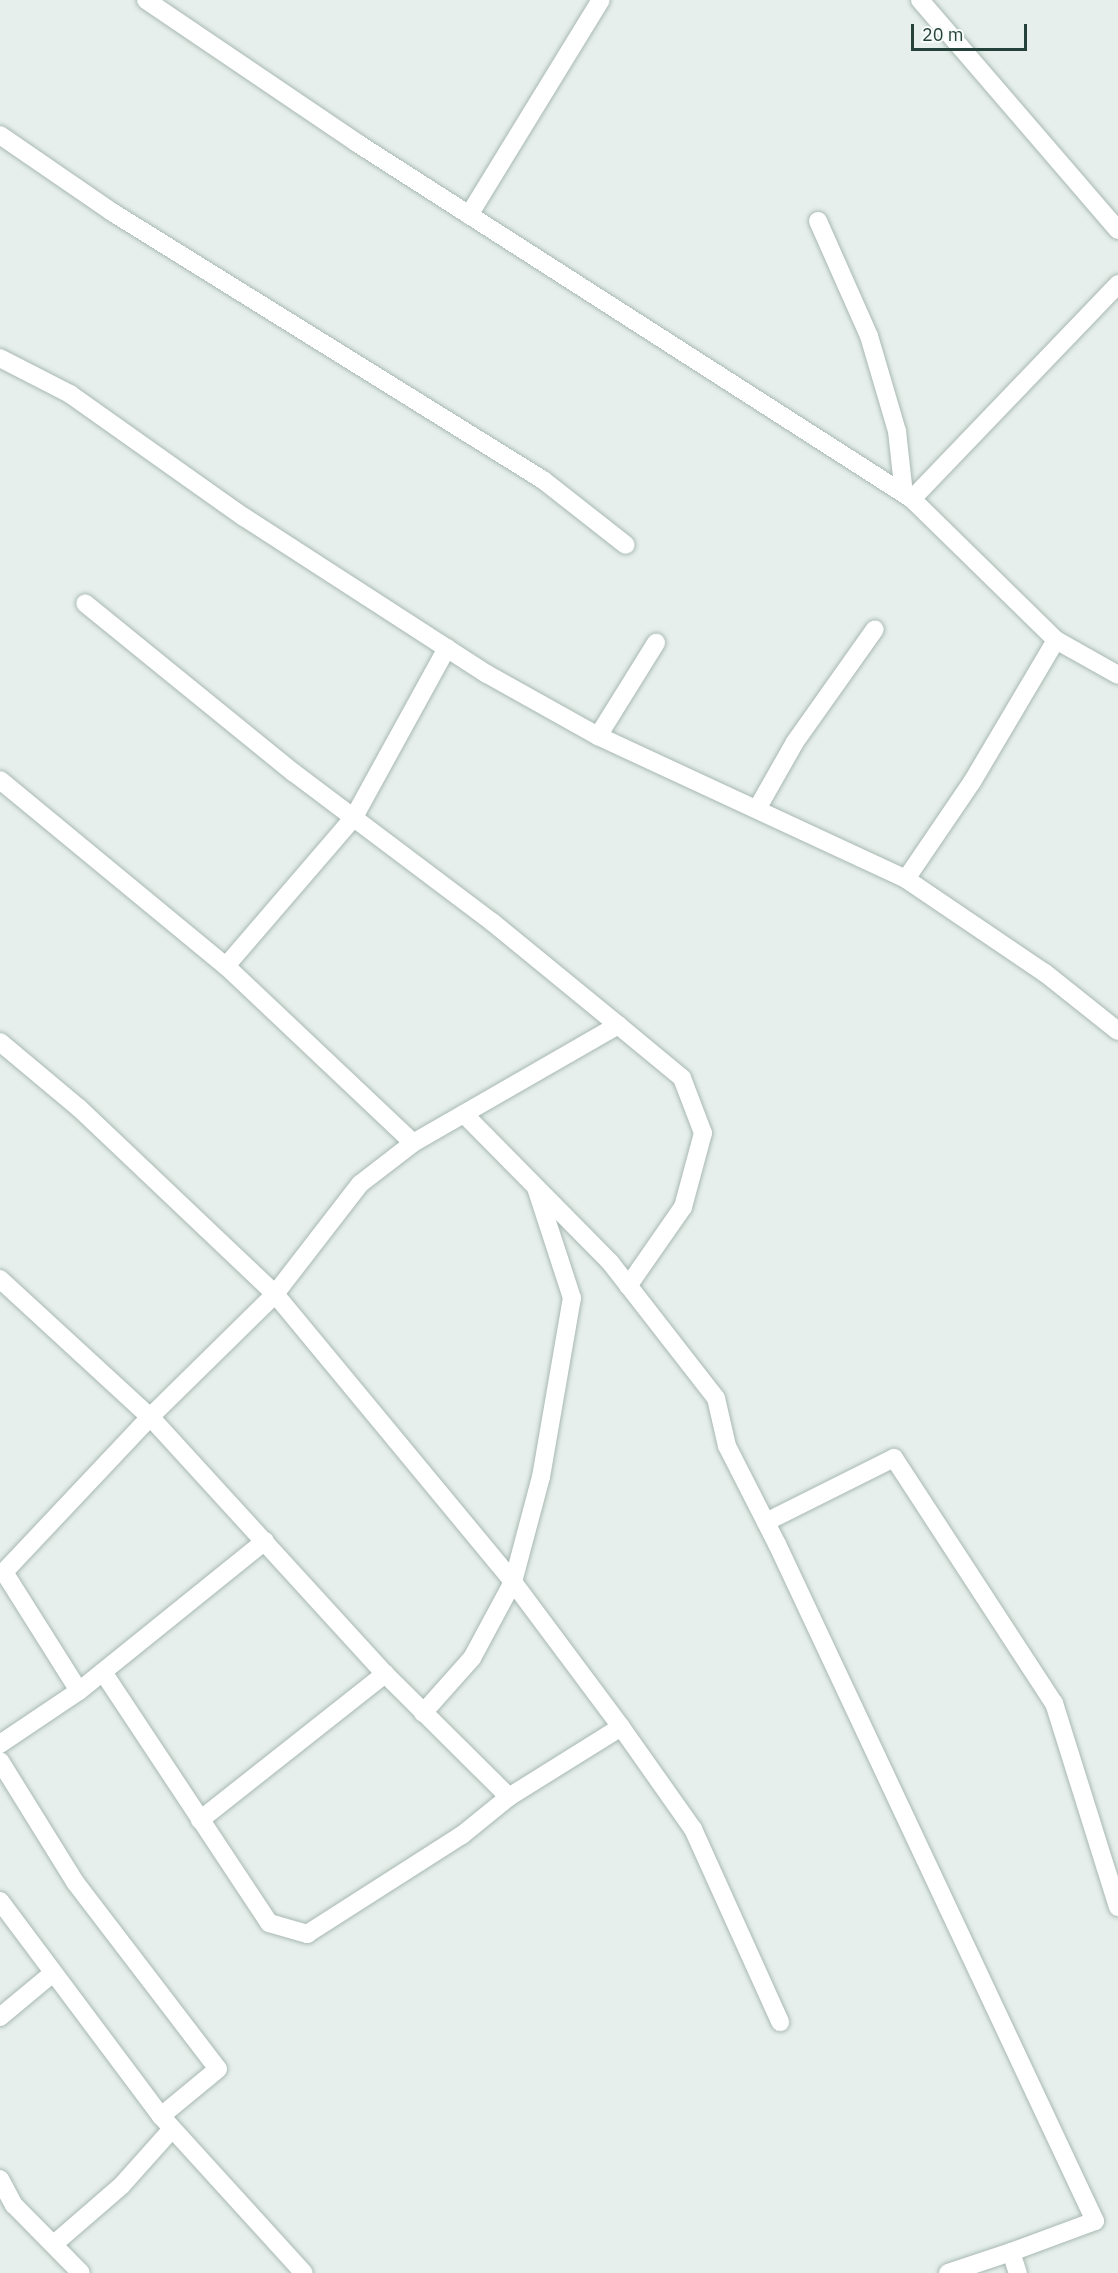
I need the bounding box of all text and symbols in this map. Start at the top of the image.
scale bar [914,12,1030,50]
text: 20 m [922,23,964,46]

